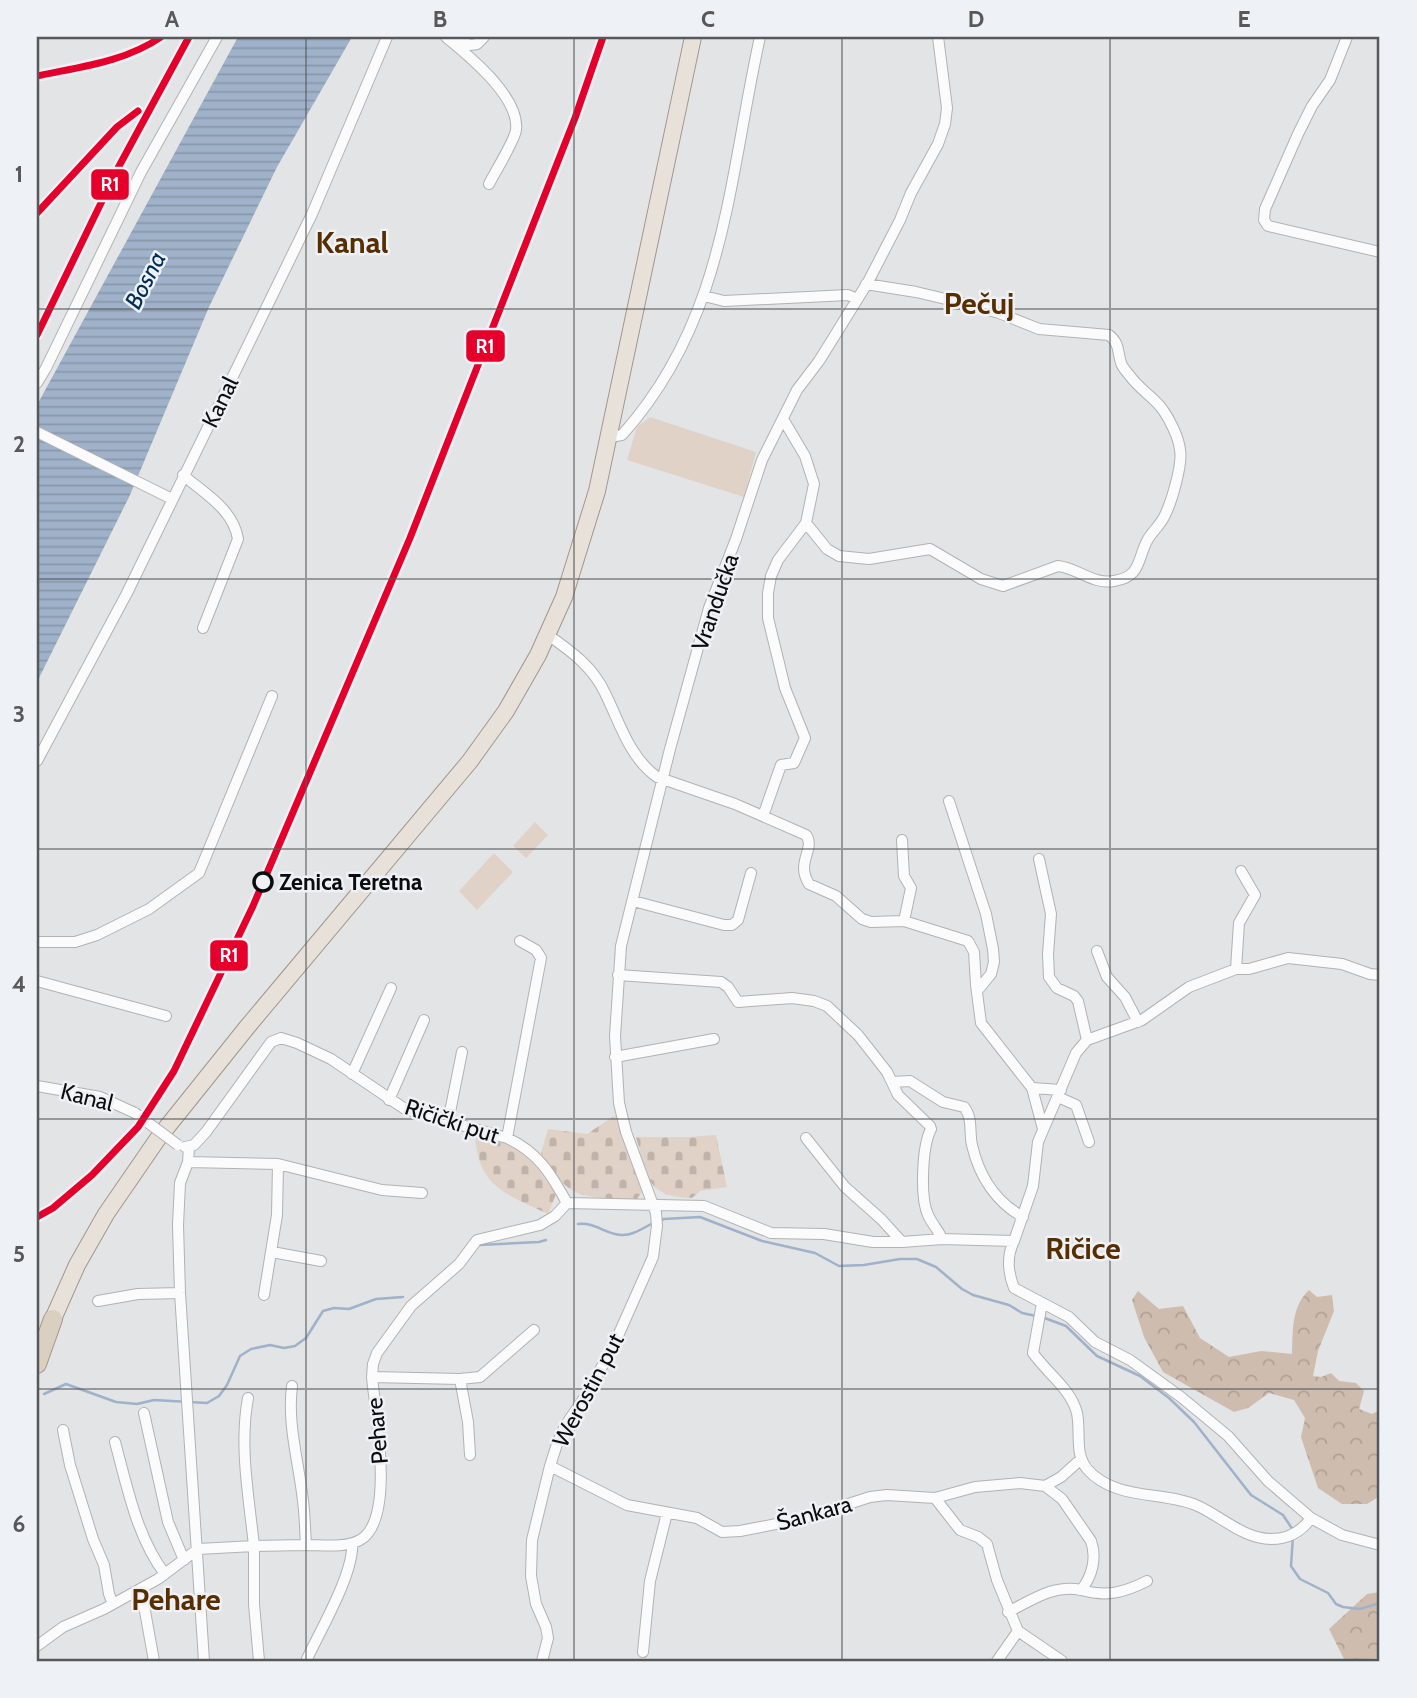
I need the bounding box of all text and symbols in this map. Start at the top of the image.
text: A [165,5,180,33]
text: B [433,5,447,33]
text: C [701,5,715,33]
text: D [968,5,984,33]
text: E [1237,5,1251,33]
text: 1 [15,160,23,188]
line badge: R1 [90,168,130,201]
text: R1 [101,173,119,196]
district label: Kanal [316,224,389,261]
water label: Bosna [118,246,172,314]
district label: Pečuj [944,285,1014,322]
line badge: R1 [465,329,506,363]
text: R1 [476,335,494,358]
street label: Kanal [196,371,245,432]
text: 2 [13,430,25,458]
street label: Vrandučka [685,550,745,654]
text: 3 [13,700,25,728]
place label: Zenica Teretna [279,868,423,896]
marker: Zenica Teretna [253,872,273,892]
line badge: R1 [209,939,249,972]
text: R1 [220,944,238,967]
text: 4 [12,970,26,998]
street label: Kanal [58,1077,117,1117]
street label: Ričički put [401,1093,503,1149]
district label: Ričice [1045,1230,1121,1267]
text: 5 [13,1240,25,1268]
street label: Werostin put [546,1328,630,1452]
street label: Pehare [360,1396,394,1466]
street label: Šankara [773,1489,855,1536]
text: 6 [13,1510,25,1538]
district label: Pehare [131,1581,221,1618]

